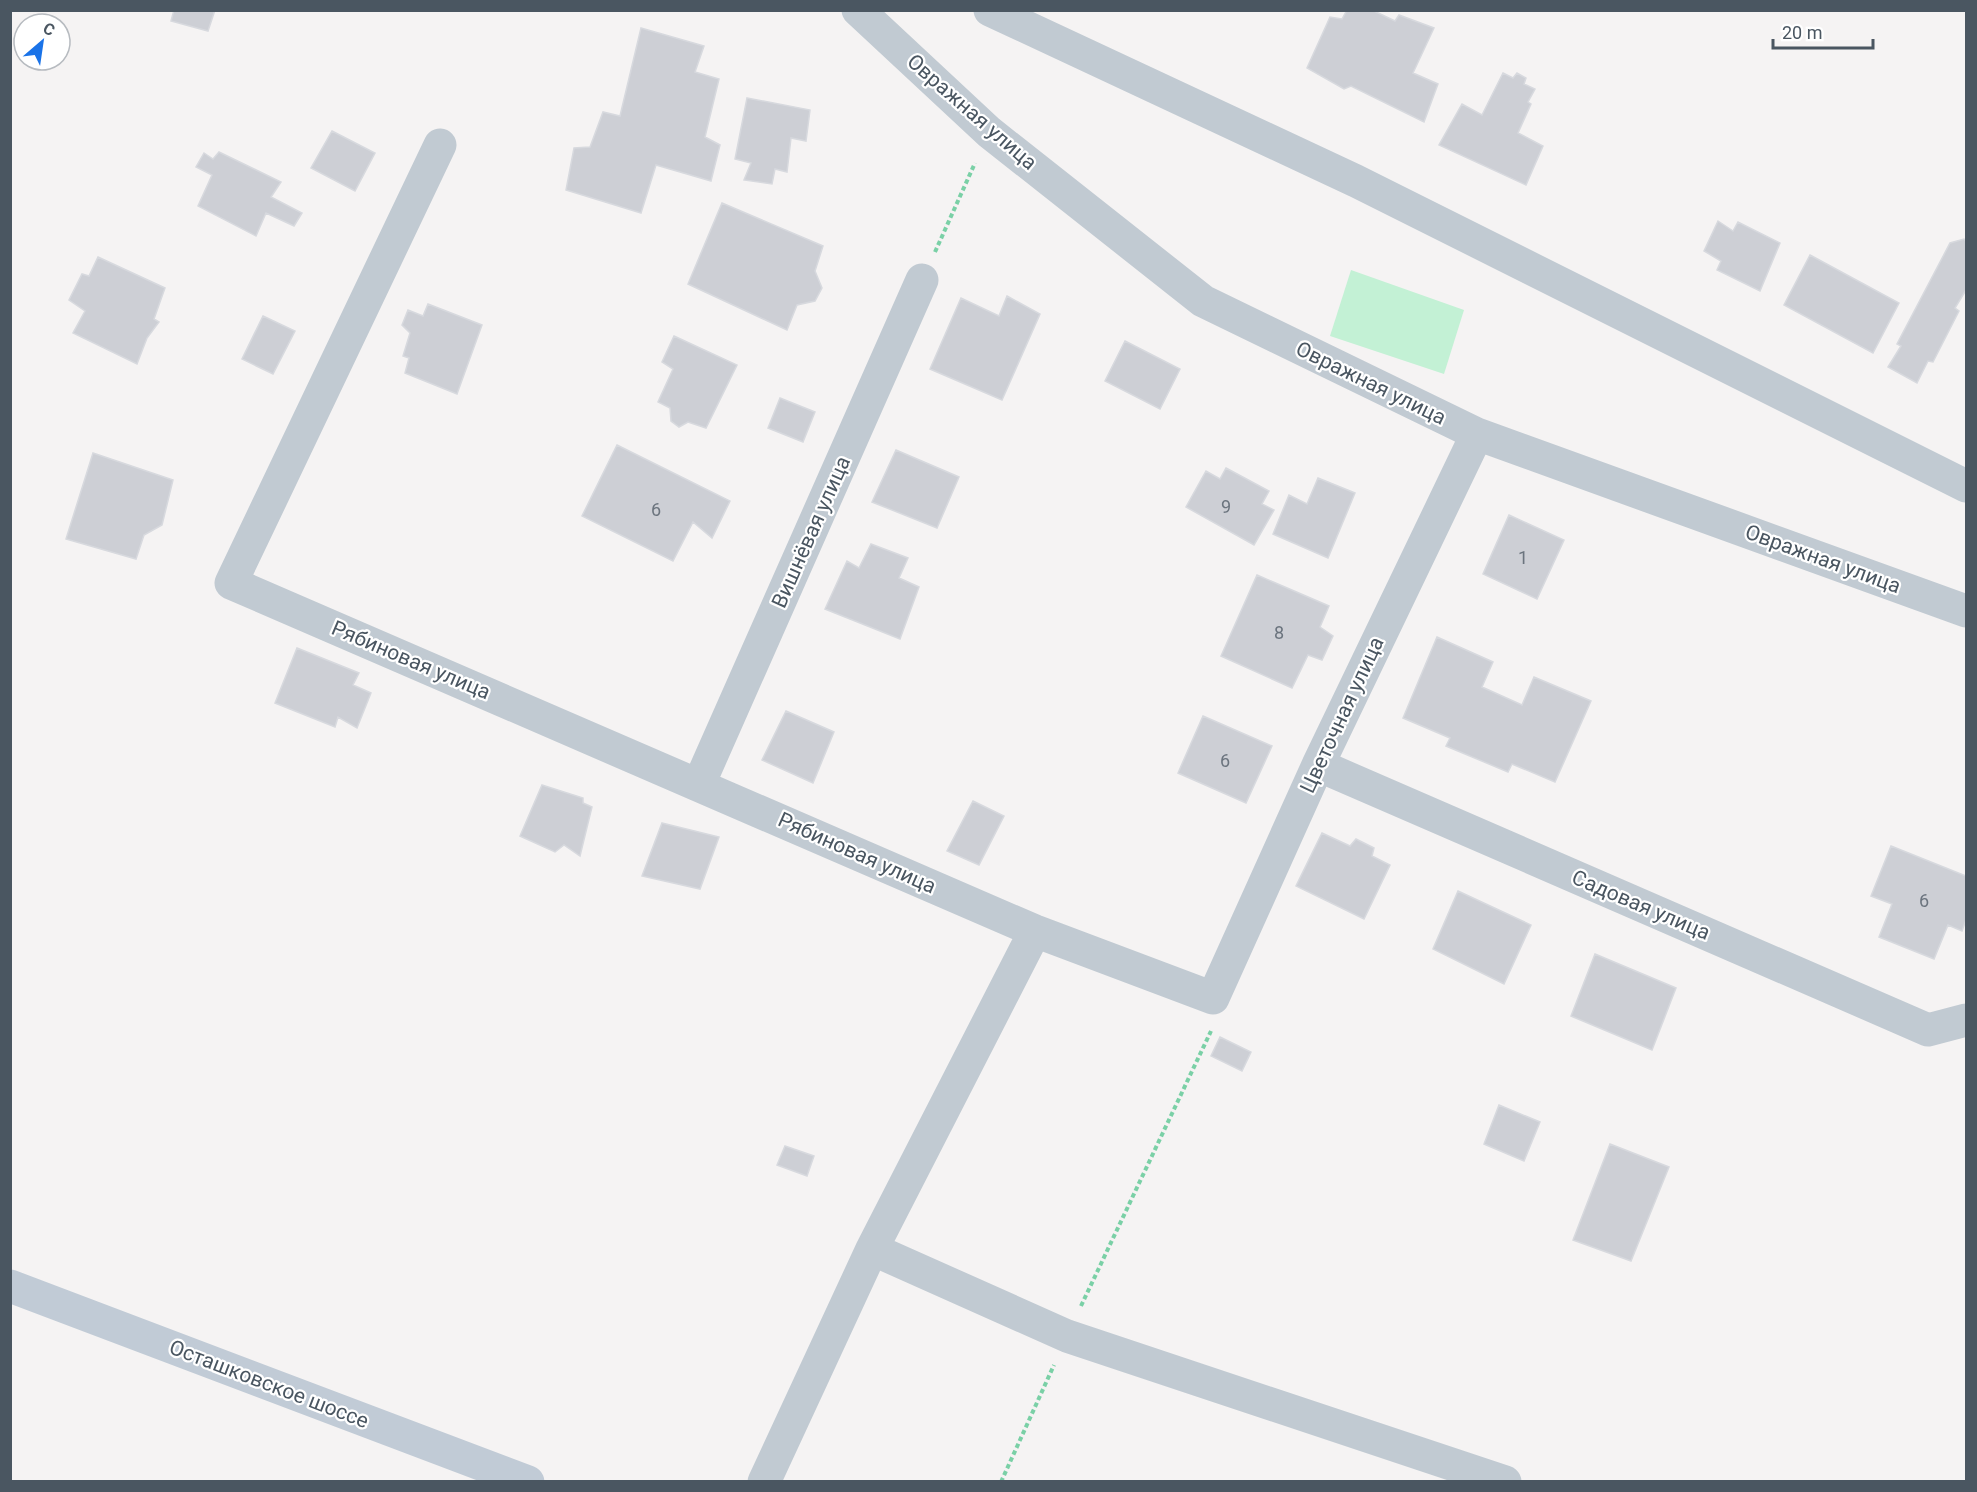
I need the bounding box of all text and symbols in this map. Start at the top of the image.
north arrow [12,12,72,72]
scale bar [1773,12,1874,50]
text: С [40,18,58,40]
text: 20 m [1782,22,1822,43]
street label: Овражная улица [902,49,1042,175]
street label: Овражная улица [1292,336,1450,430]
street label: Вишнёвая улица [767,453,855,611]
house number: 9 [1221,496,1231,517]
house number: 6 [651,499,661,520]
street label: Овражная улица [1742,520,1904,598]
house number: 1 [1518,547,1528,568]
street label: Рябиновая улица [328,616,494,704]
house number: 8 [1274,622,1284,643]
street label: Цветочная улица [1295,633,1389,797]
house number: 6 [1220,750,1230,771]
street label: Рябиновая улица [774,807,940,899]
street label: Садовая улица [1568,865,1714,945]
house number: 6 [1919,890,1929,911]
street label: Осташковское шоссе [166,1335,372,1433]

